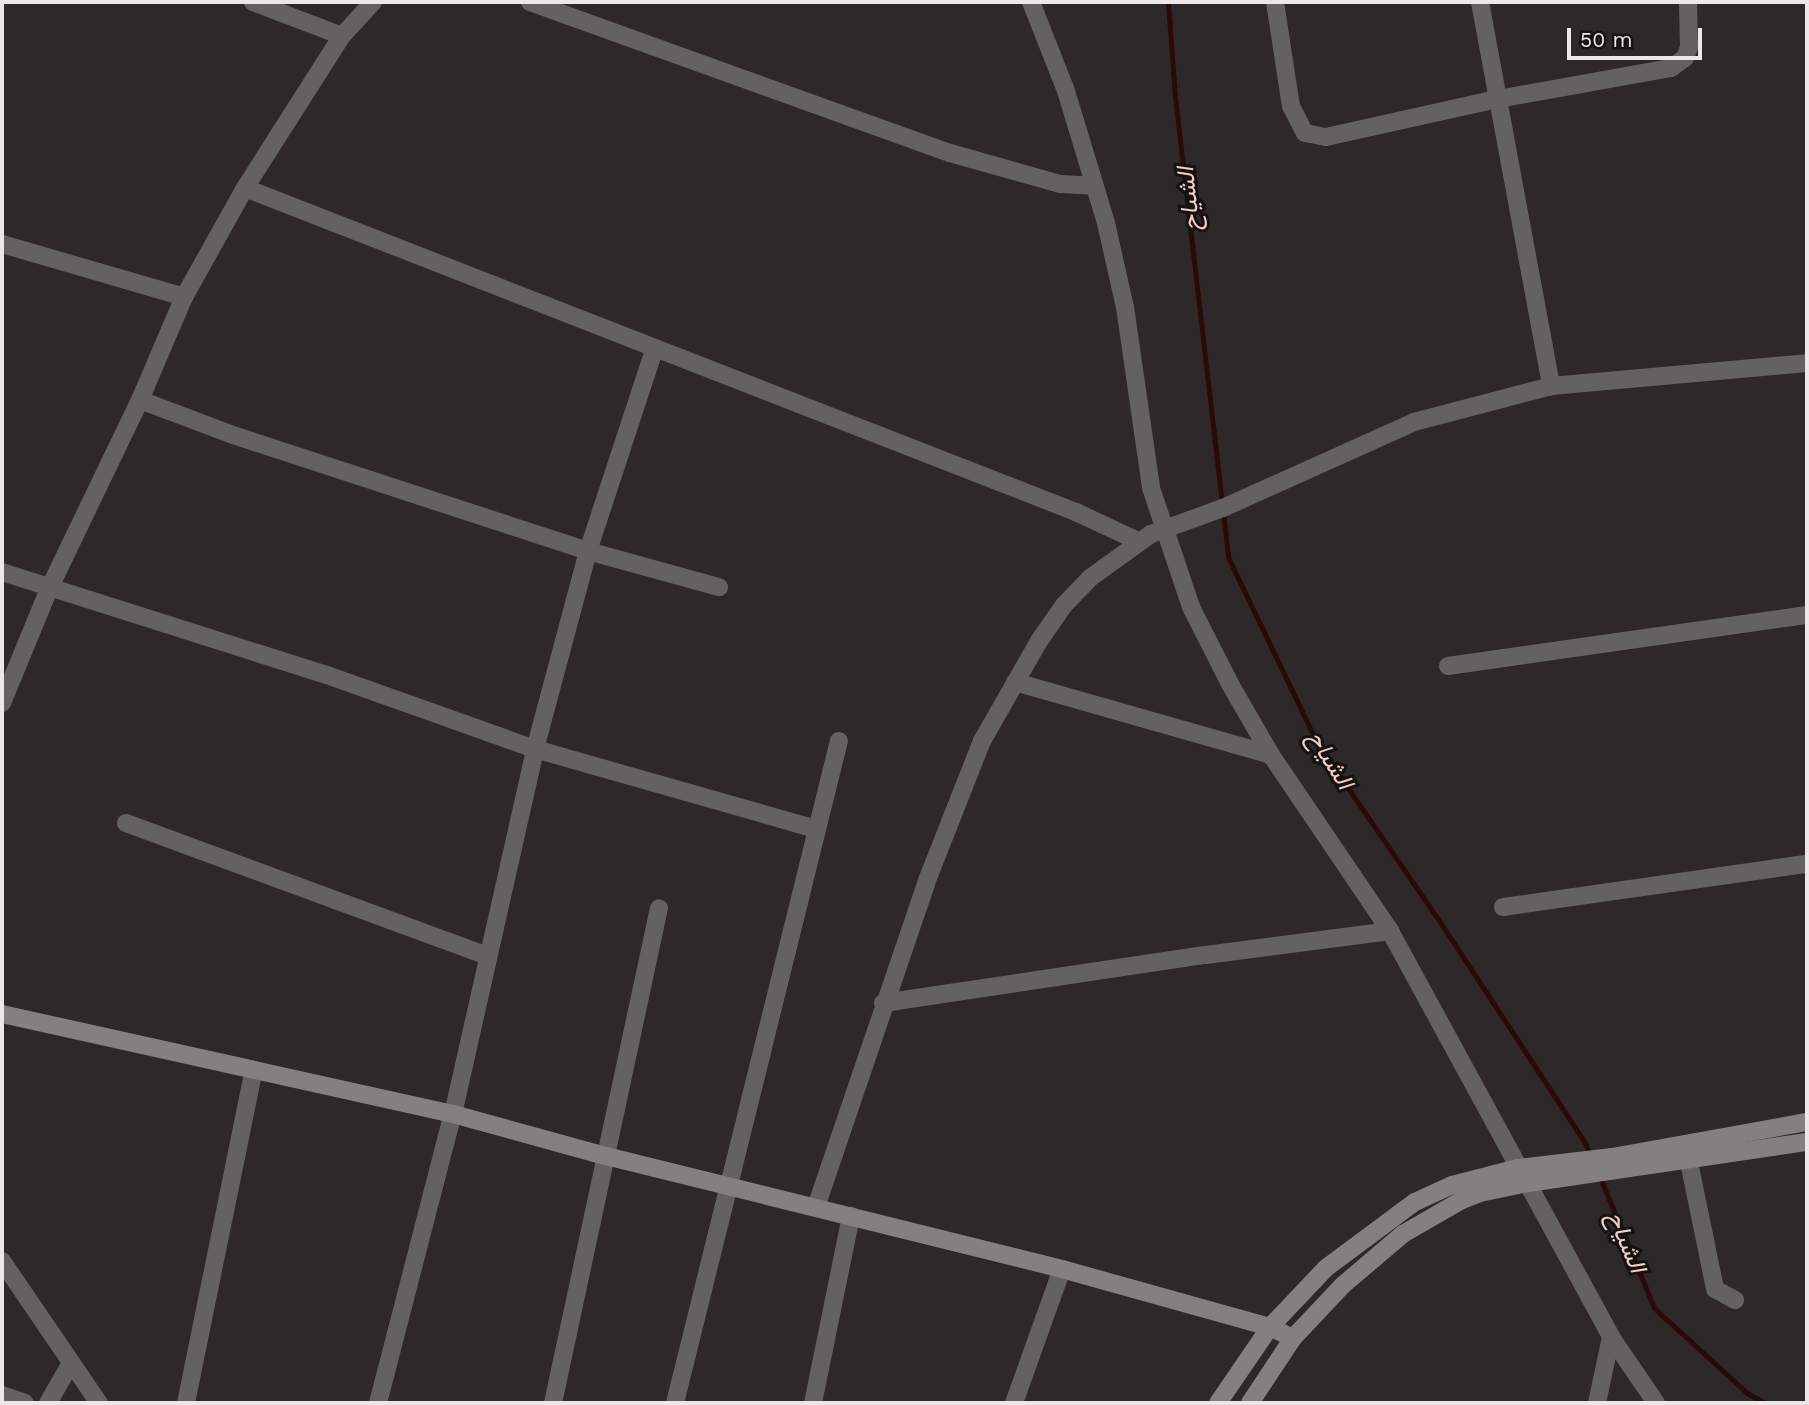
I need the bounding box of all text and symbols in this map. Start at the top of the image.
scale bar [1571,14,1706,58]
text: 50 m [1580,27,1632,52]
water label: الشياح [1171,166,1207,232]
water label: الشياح [1301,725,1359,795]
water label: الشياح [1600,1207,1652,1277]

